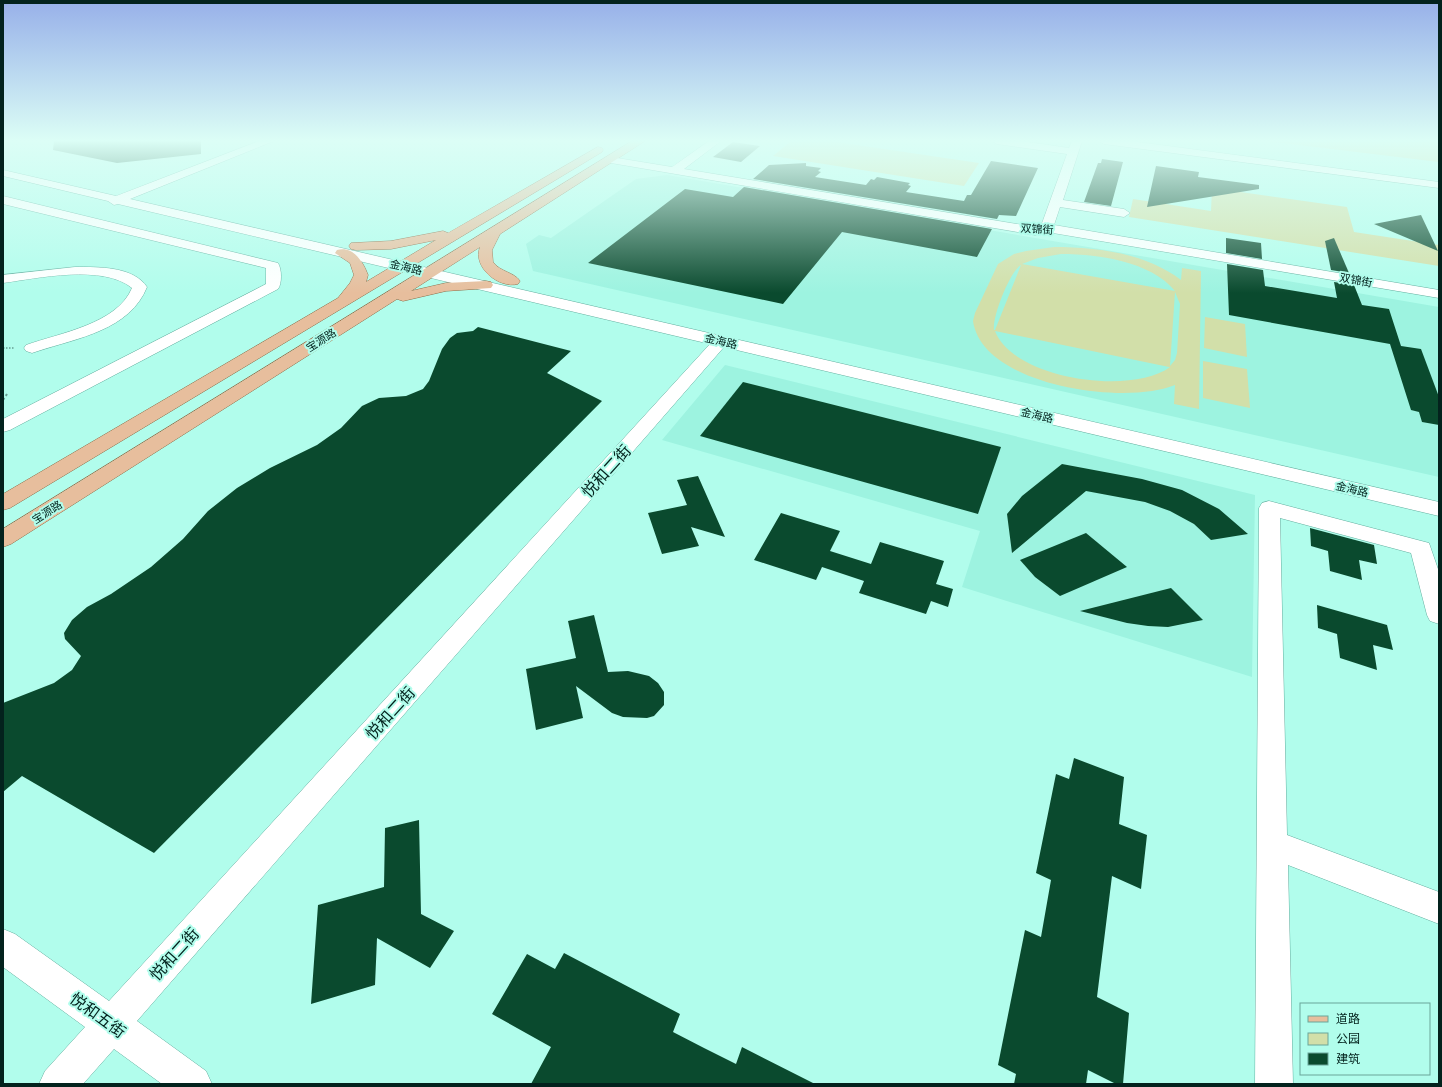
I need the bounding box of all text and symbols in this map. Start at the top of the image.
street label: 双锦街 [1020,221,1054,237]
street label: 金海路 [388,256,424,278]
street label: 双锦街 [1339,270,1373,290]
street label: 宝源路 [303,325,339,355]
street label: 金海路 [703,330,739,352]
street label: 金海路 [1019,404,1055,426]
street label: 悦和二街 [577,441,636,502]
street label: 金海路 [1334,478,1370,500]
street label: 宝源路 [29,497,65,527]
street label: 悦和二街 [361,683,420,744]
street label: 悦和二街 [145,924,204,985]
street label: 悦和五街 [66,988,130,1043]
legend [1300,1003,1430,1075]
text: 道路 [1336,1011,1360,1027]
text: 公园 [1336,1031,1360,1047]
text: 建筑 [1336,1051,1360,1067]

